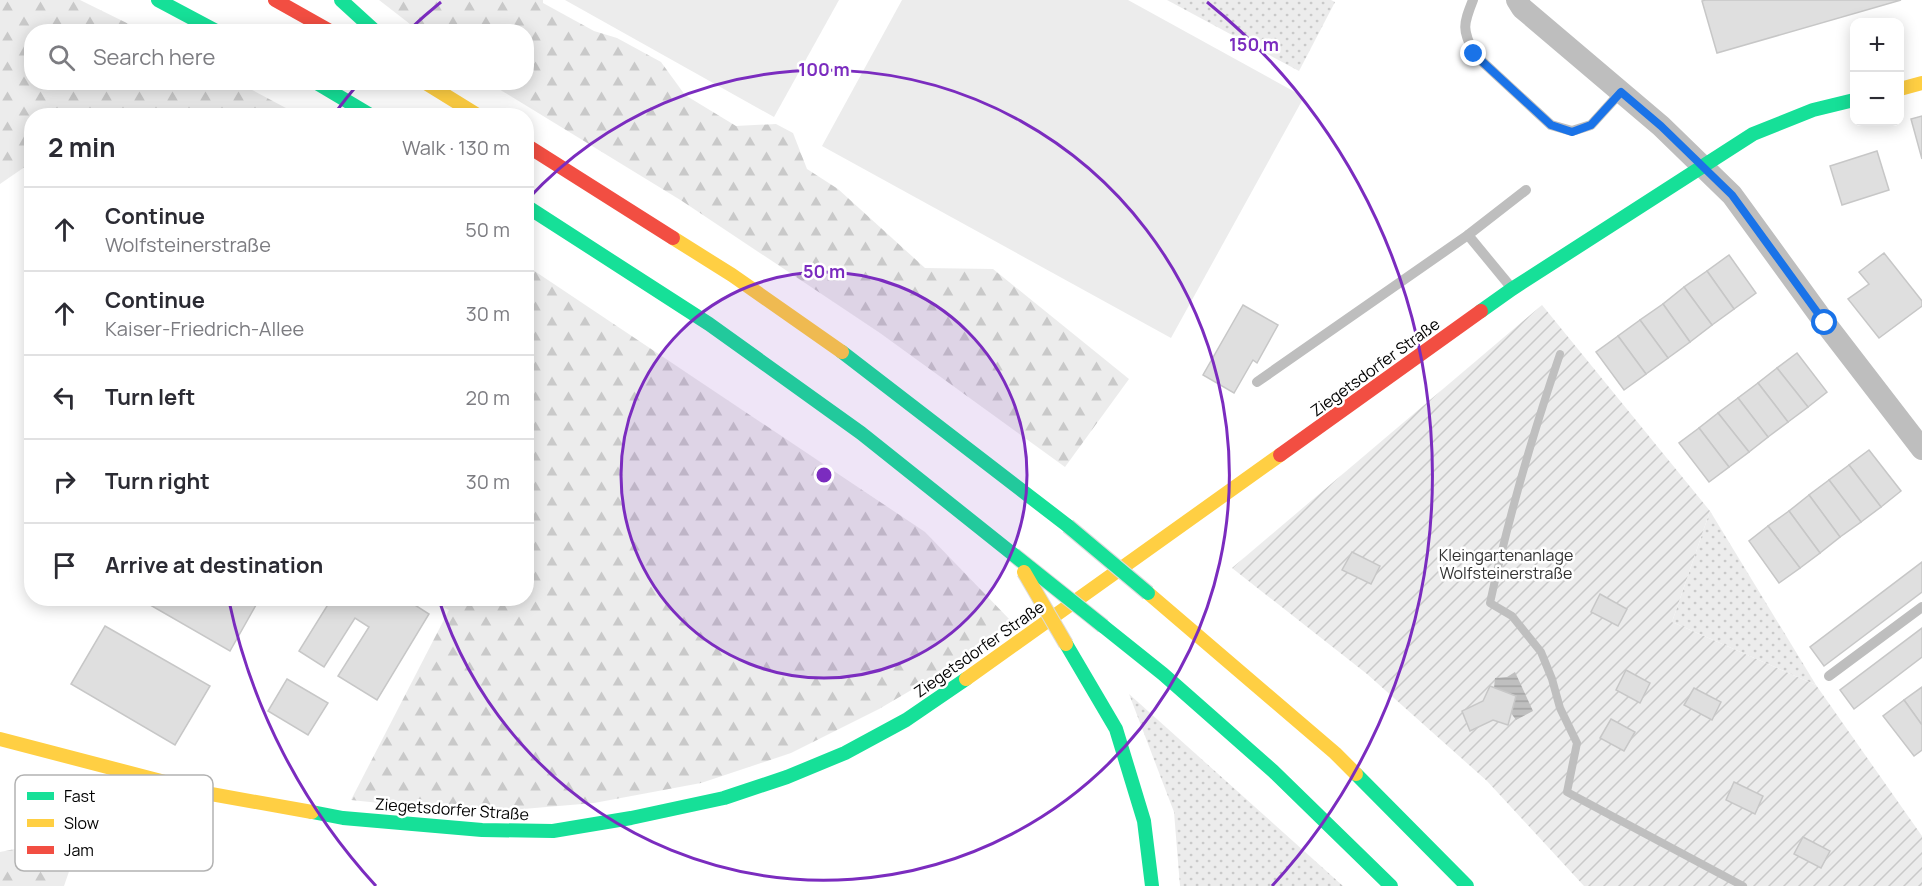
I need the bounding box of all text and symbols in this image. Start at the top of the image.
map controls [1850,18,1904,126]
button: + [1850,18,1904,72]
search box [24,24,534,90]
text: 150 m [1229,32,1279,56]
route end [1460,40,1486,66]
icon: search [45,41,78,74]
text: Search here [93,42,215,72]
text: 100 m [798,57,850,81]
button: − [1850,72,1904,126]
text: 2 min [48,129,116,165]
text: Walk · 130 m [402,134,510,161]
text: Continue [105,201,205,231]
icon: ahead [48,213,81,246]
text: 50 m [465,216,510,243]
text: Wolfsteinerstraße [105,231,271,258]
text: 50 m [803,259,845,283]
text: Continue [105,285,205,315]
icon: ahead [48,297,81,330]
text: 30 m [466,300,510,327]
route start [1811,309,1837,335]
street label: Ziegetsdorfer Straße [1306,313,1444,421]
text: Kaiser-Friedrich-Allee [105,315,304,342]
icon: left [48,381,81,414]
text: Turn left [105,382,195,412]
text: 20 m [465,384,510,411]
icon: right [48,465,81,498]
centre of rings [814,465,834,485]
text: Turn right [105,466,210,496]
text: 30 m [466,468,510,495]
park label: Kleingartenanlage Wolfsteinerstraße [1439,544,1573,584]
icon: arrive [48,549,81,582]
text: Arrive at destination [105,550,323,580]
street label: Ziegetsdorfer Straße [909,596,1049,702]
legend [15,775,213,871]
text: Fast [64,785,95,807]
street label: Ziegetsdorfer Straße [374,793,530,825]
text: Slow [64,812,99,834]
text: Jam [64,839,94,861]

